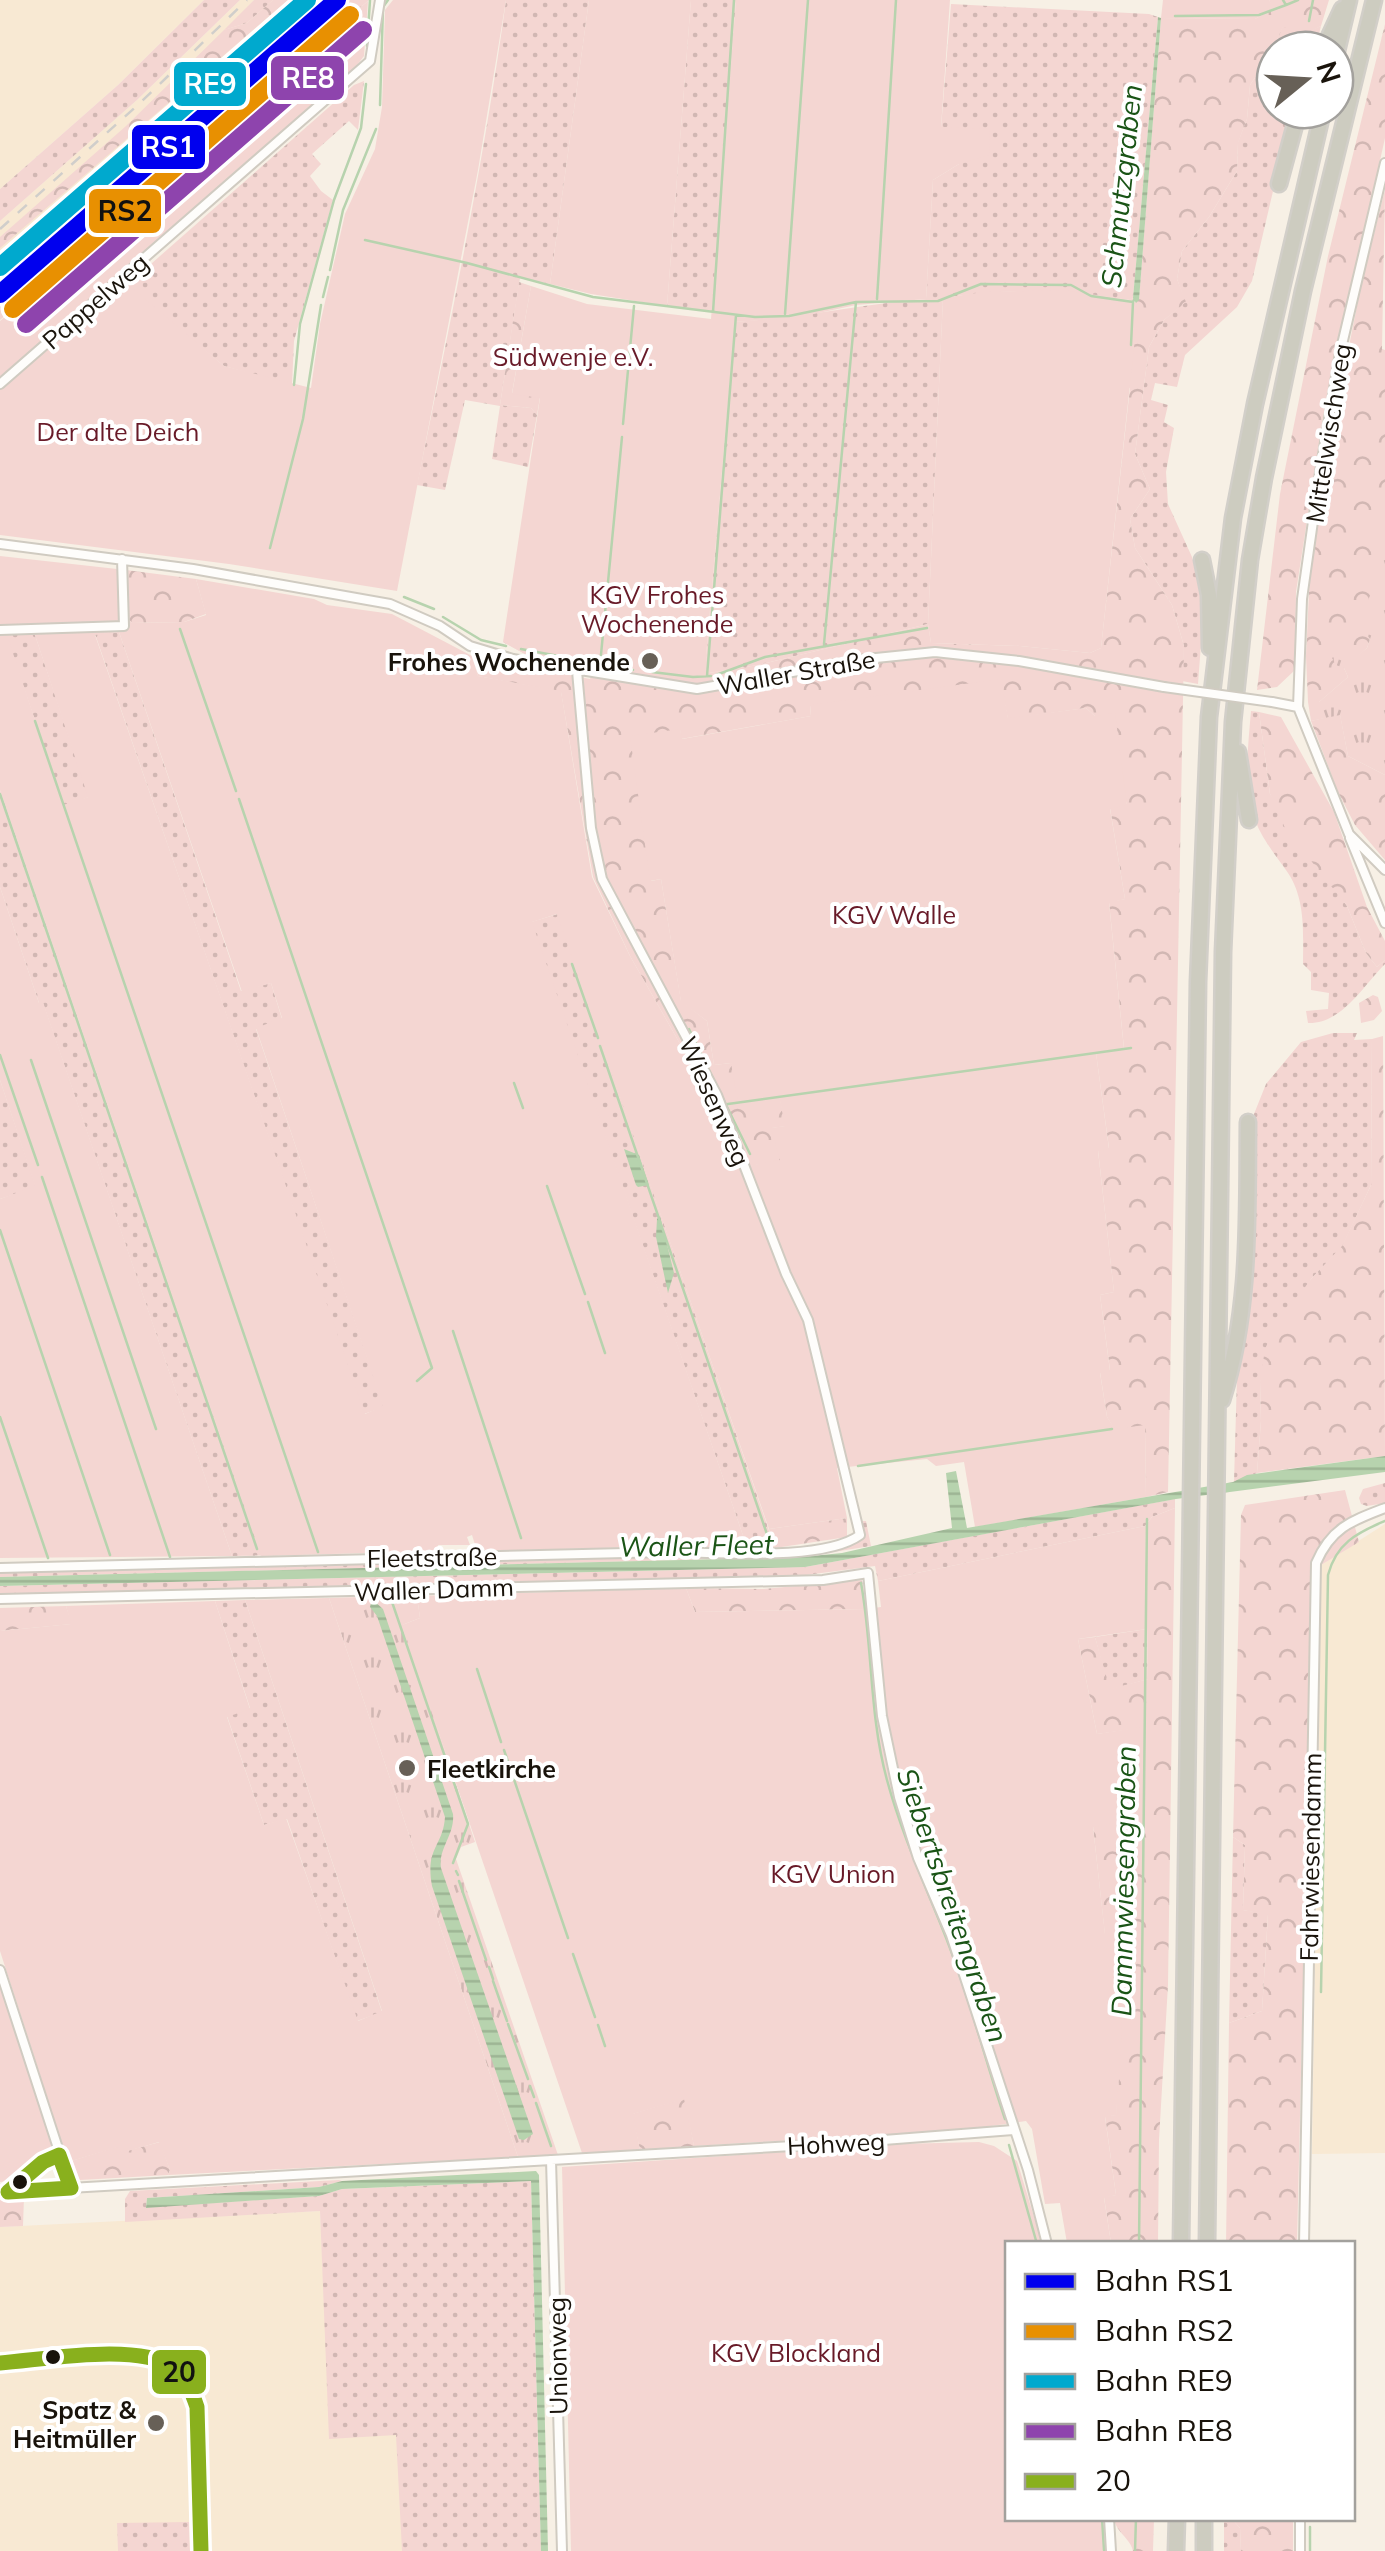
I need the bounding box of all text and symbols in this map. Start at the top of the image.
north arrow [1255,30,1355,130]
line badge: RE8 [269,54,346,102]
text: N [1309,57,1349,88]
line badge: RE9 [172,60,248,108]
text: RE8 [281,60,335,95]
text: RE9 [183,66,237,101]
water label: Schmutzgraben [1093,82,1149,290]
line badge: RS1 [130,123,207,171]
text: RS1 [141,129,195,164]
line badge: RS2 [87,187,163,235]
text: RS2 [98,193,152,228]
street label: Pappelweg [36,247,154,355]
park label: Südwenje e.V. [493,341,653,372]
street label: Mittelwischweg [1299,341,1357,525]
park label: Der alte Deich [37,416,199,447]
park label: KGV Frohes Wochenende [581,579,733,639]
street label: Waller Straße [714,643,878,701]
place label: Frohes Wochenende [388,646,630,677]
marker: Frohes Wochenende [639,650,661,672]
park label: KGV Walle [832,899,956,930]
street label: Wiesenweg [673,1032,757,1170]
water label: Waller Fleet [618,1526,775,1564]
street label: Fleetstraße [367,1540,497,1574]
street label: Waller Damm [353,1571,515,1607]
water label: Dammwiesengraben [1103,1745,1143,2017]
street label: Fahrwiesendamm [1293,1752,1327,1962]
place label: Fleetkirche [427,1753,556,1784]
marker: Fleetkirche [396,1757,418,1779]
water label: Siebertsbreitengraben [890,1763,1016,2047]
park label: KGV Union [771,1858,895,1889]
street label: Hohweg [786,2125,886,2161]
unlabelled marker [10,2172,30,2192]
legend [1005,2241,1355,2521]
text: Bahn RS1 [1095,2261,1234,2299]
street label: Unionweg [540,2297,574,2415]
text: Bahn RS2 [1095,2311,1234,2349]
park label: KGV Blockland [711,2337,881,2368]
unlabelled marker [43,2347,63,2367]
line badge: 20 [150,2348,208,2396]
text: 20 [162,2354,196,2389]
text: Bahn RE9 [1095,2361,1233,2399]
place label: Spatz & Heitmüller [13,2394,137,2454]
text: Bahn RE8 [1095,2411,1233,2449]
marker: Spatz & Heitmüller [145,2412,167,2434]
text: 20 [1095,2461,1131,2499]

